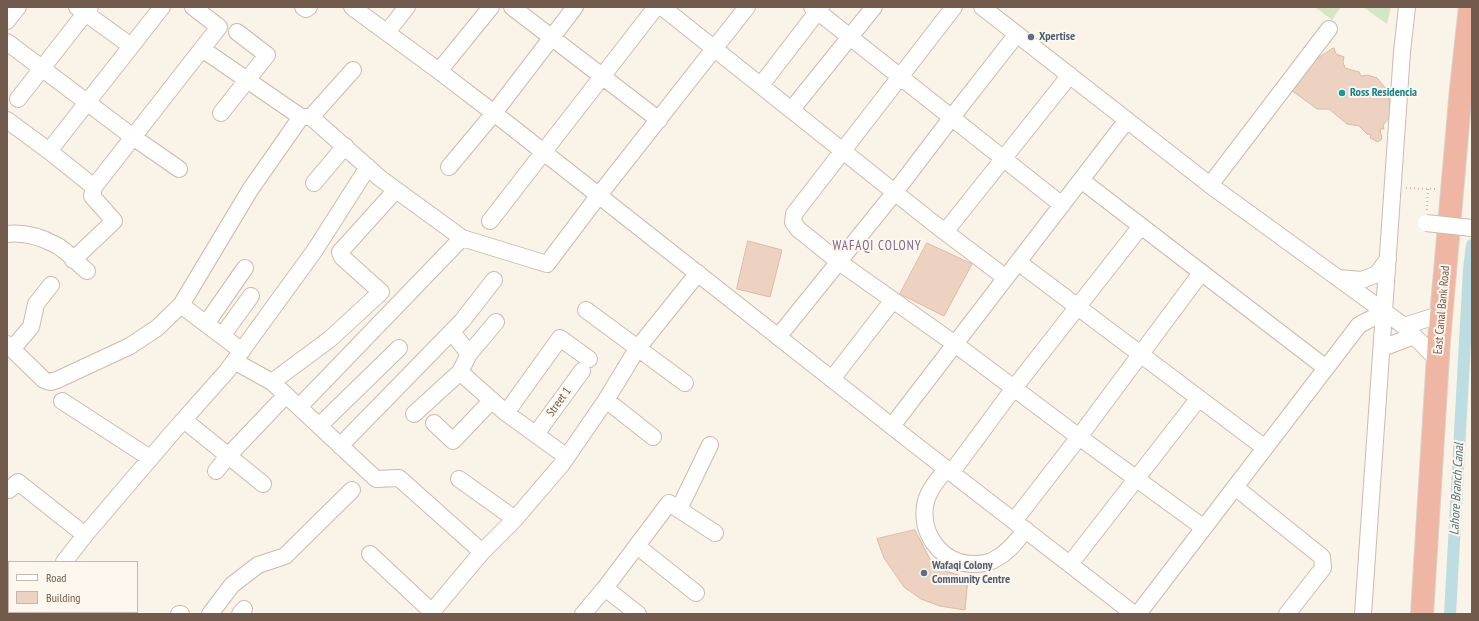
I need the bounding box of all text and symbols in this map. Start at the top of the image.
place label: Xpertise [1039,30,1075,44]
marker: Xpertise [1026,32,1036,42]
place label: Ross Residencia [1350,86,1417,100]
marker: Ross Residencia [1337,88,1347,98]
district label: WAFAQI COLONY [832,238,922,254]
street label: East Canal Bank Road [1431,265,1453,355]
street label: Street 1 [544,385,574,419]
water label: Lahore Branch Canal [1447,443,1467,535]
place label: Wafaqi Colony Community Centre [932,559,1010,587]
legend [8,561,138,613]
marker: Wafaqi Colony Community Centre [919,568,929,578]
text: Road [46,570,66,585]
text: Building [46,590,81,605]

